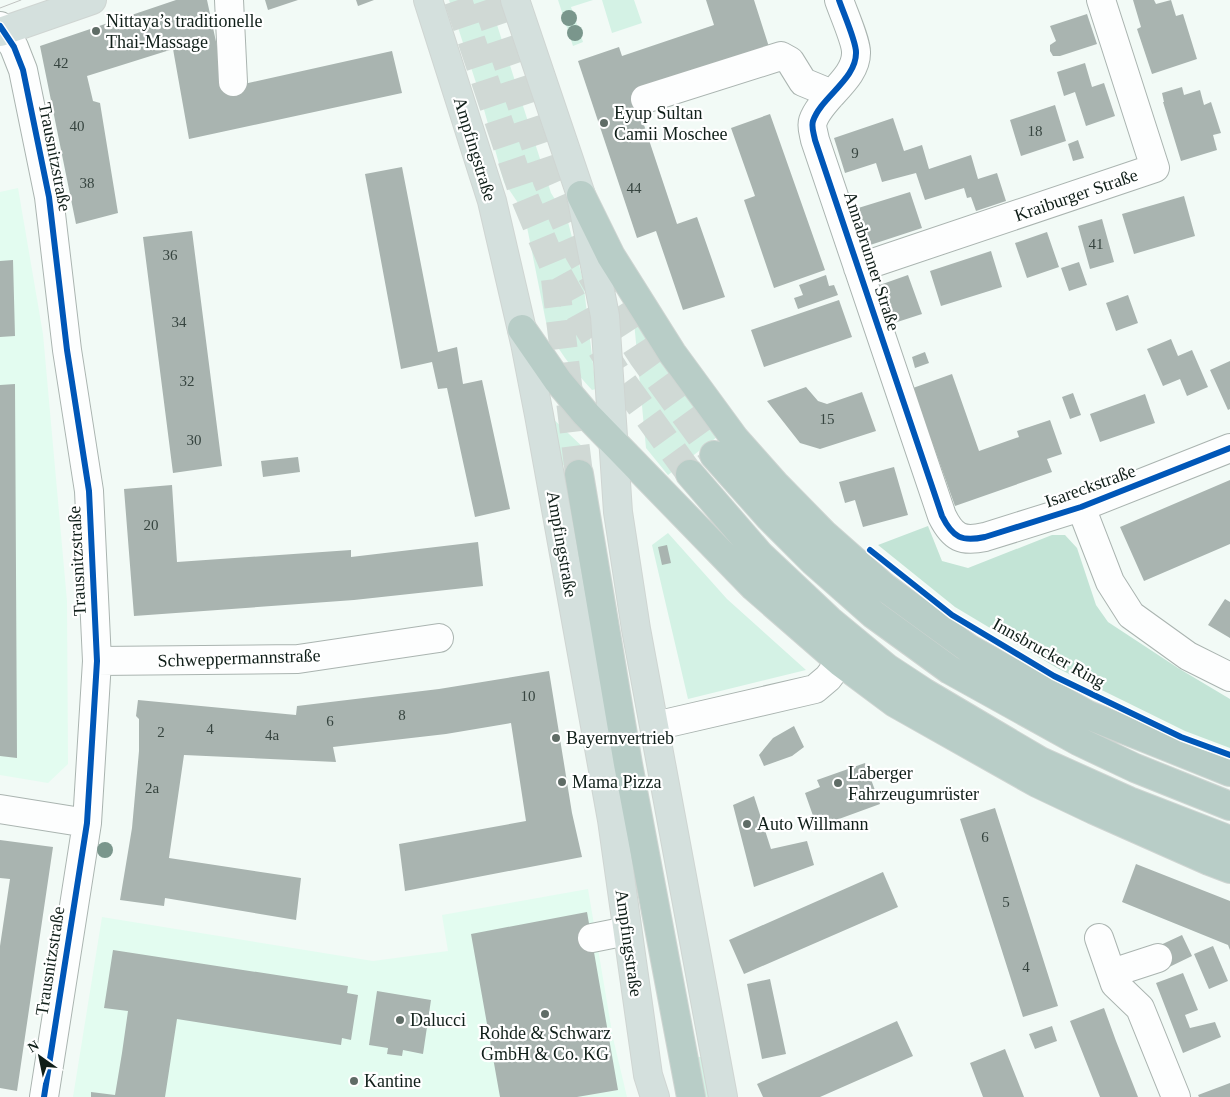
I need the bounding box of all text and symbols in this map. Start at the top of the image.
place label: Nittaya’s traditionelle Thai-Massage [106,11,262,52]
marker: Nittaya’s traditionelle Thai-Massage [90,25,102,37]
house number: 42 [54,55,69,71]
street label: Ampfingstraße [450,94,500,204]
street label: Trausnitzstraße [35,101,75,213]
place label: Eyup Sultan Camii Moschee [614,103,727,144]
marker: Eyup Sultan Camii Moschee [598,117,610,129]
house number: 40 [70,118,85,134]
house number: 18 [1028,123,1043,139]
house number: 9 [851,145,859,161]
street label: Kraiburger Straße [1012,165,1140,225]
house number: 38 [80,175,95,191]
house number: 44 [627,180,642,196]
street label: Annabrunner Straße [840,189,904,333]
house number: 41 [1089,236,1104,252]
house number: 36 [163,247,178,263]
house number: 34 [172,314,187,330]
house number: 32 [180,373,195,389]
house number: 15 [820,411,835,427]
house number: 30 [187,432,202,448]
street label: Isareckstraße [1042,460,1138,512]
street label: Ampfingstraße [543,489,581,599]
street label: Trausnitzstraße [64,505,90,617]
house number: 20 [144,517,159,533]
street label: Innsbrucker Ring [989,614,1109,692]
street label: Schweppermannstraße [157,645,321,671]
house number: 10 [521,688,536,704]
house number: 8 [398,707,406,723]
house number: 6 [326,713,334,729]
house number: 4 [206,721,214,737]
house number: 2 [157,724,165,740]
house number: 4a [265,727,279,743]
place label: Bayernvertrieb [566,728,674,748]
marker: Bayernvertrieb [550,732,562,744]
place label: Laberger Fahrzeugumrüster [848,763,979,804]
place label: Mama Pizza [572,772,661,792]
marker: Mama Pizza [556,776,568,788]
marker: Laberger Fahrzeugumrüster [832,777,844,789]
house number: 2a [145,780,159,796]
place label: Auto Willmann [757,814,868,834]
marker: Auto Willmann [741,818,753,830]
house number: 6 [981,829,989,845]
street label: Ampfingstraße [612,888,646,998]
house number: 5 [1002,894,1010,910]
street label: Trausnitzstraße [31,905,69,1017]
house number: 4 [1022,959,1030,975]
marker: Rohde & Schwarz GmbH & Co. KG [539,1008,551,1020]
place label: Dalucci [410,1010,466,1030]
marker: Dalucci [394,1014,406,1026]
place label: Rohde & Schwarz GmbH & Co. KG [479,1023,611,1064]
north arrow [15,1032,65,1082]
text: N [25,1037,42,1056]
place label: Kantine [364,1071,421,1091]
marker: Kantine [348,1075,360,1087]

